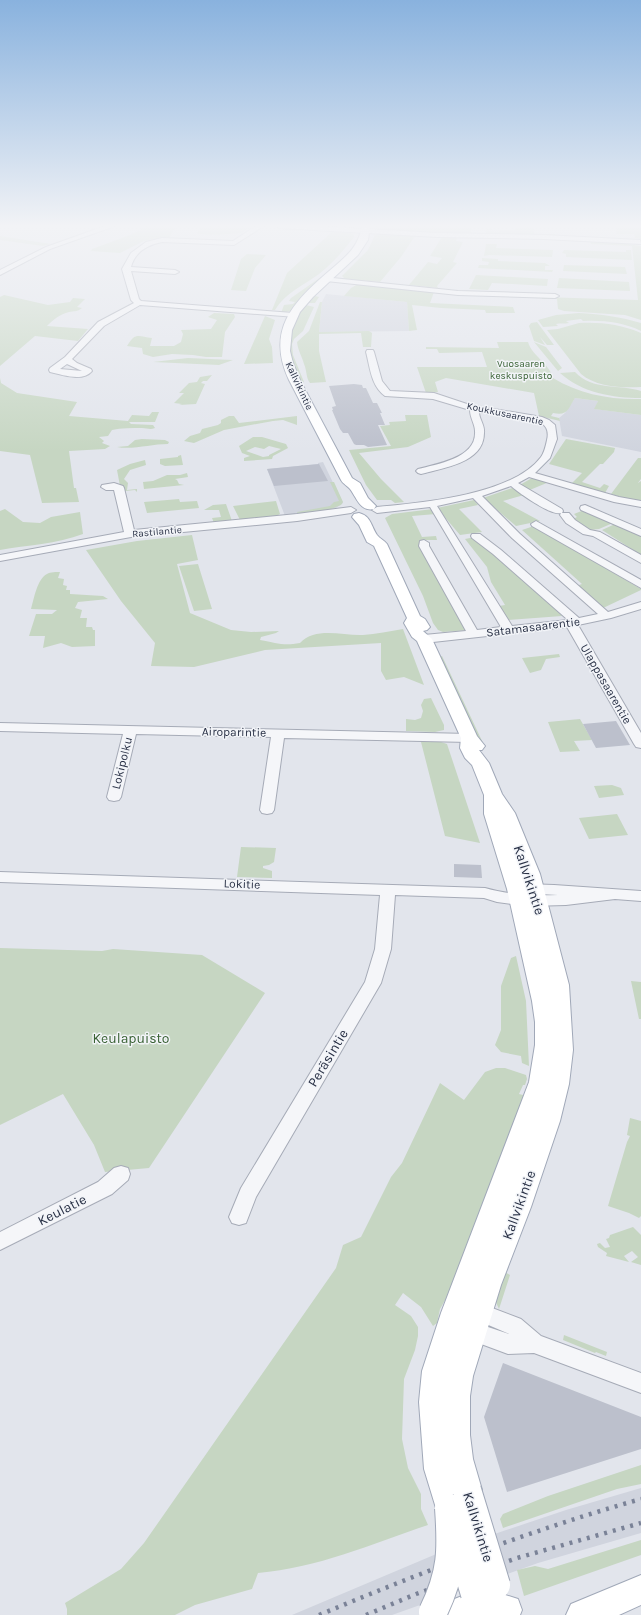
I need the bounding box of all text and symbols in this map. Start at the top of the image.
park label: Vuosaaren keskuspuisto [490,358,552,382]
street label: Kallvikintie [283,360,315,412]
street label: Koukkusaarentie [466,400,544,428]
street label: Rastilantie [132,524,182,540]
street label: Satamasaarentie [485,614,581,640]
street label: Ulappasaarentie [577,642,635,726]
street label: Airoparintie [202,724,266,740]
street label: Lokipolku [109,735,135,791]
street label: Kallvikintie [510,843,548,917]
street label: Lokitie [223,876,261,892]
street label: Peräsintie [304,1026,352,1090]
park label: Keulapuisto [93,1030,169,1047]
street label: Kallvikintie [499,1168,539,1242]
street label: Keulatie [35,1191,89,1229]
street label: Kallvikintie [459,1490,497,1564]

